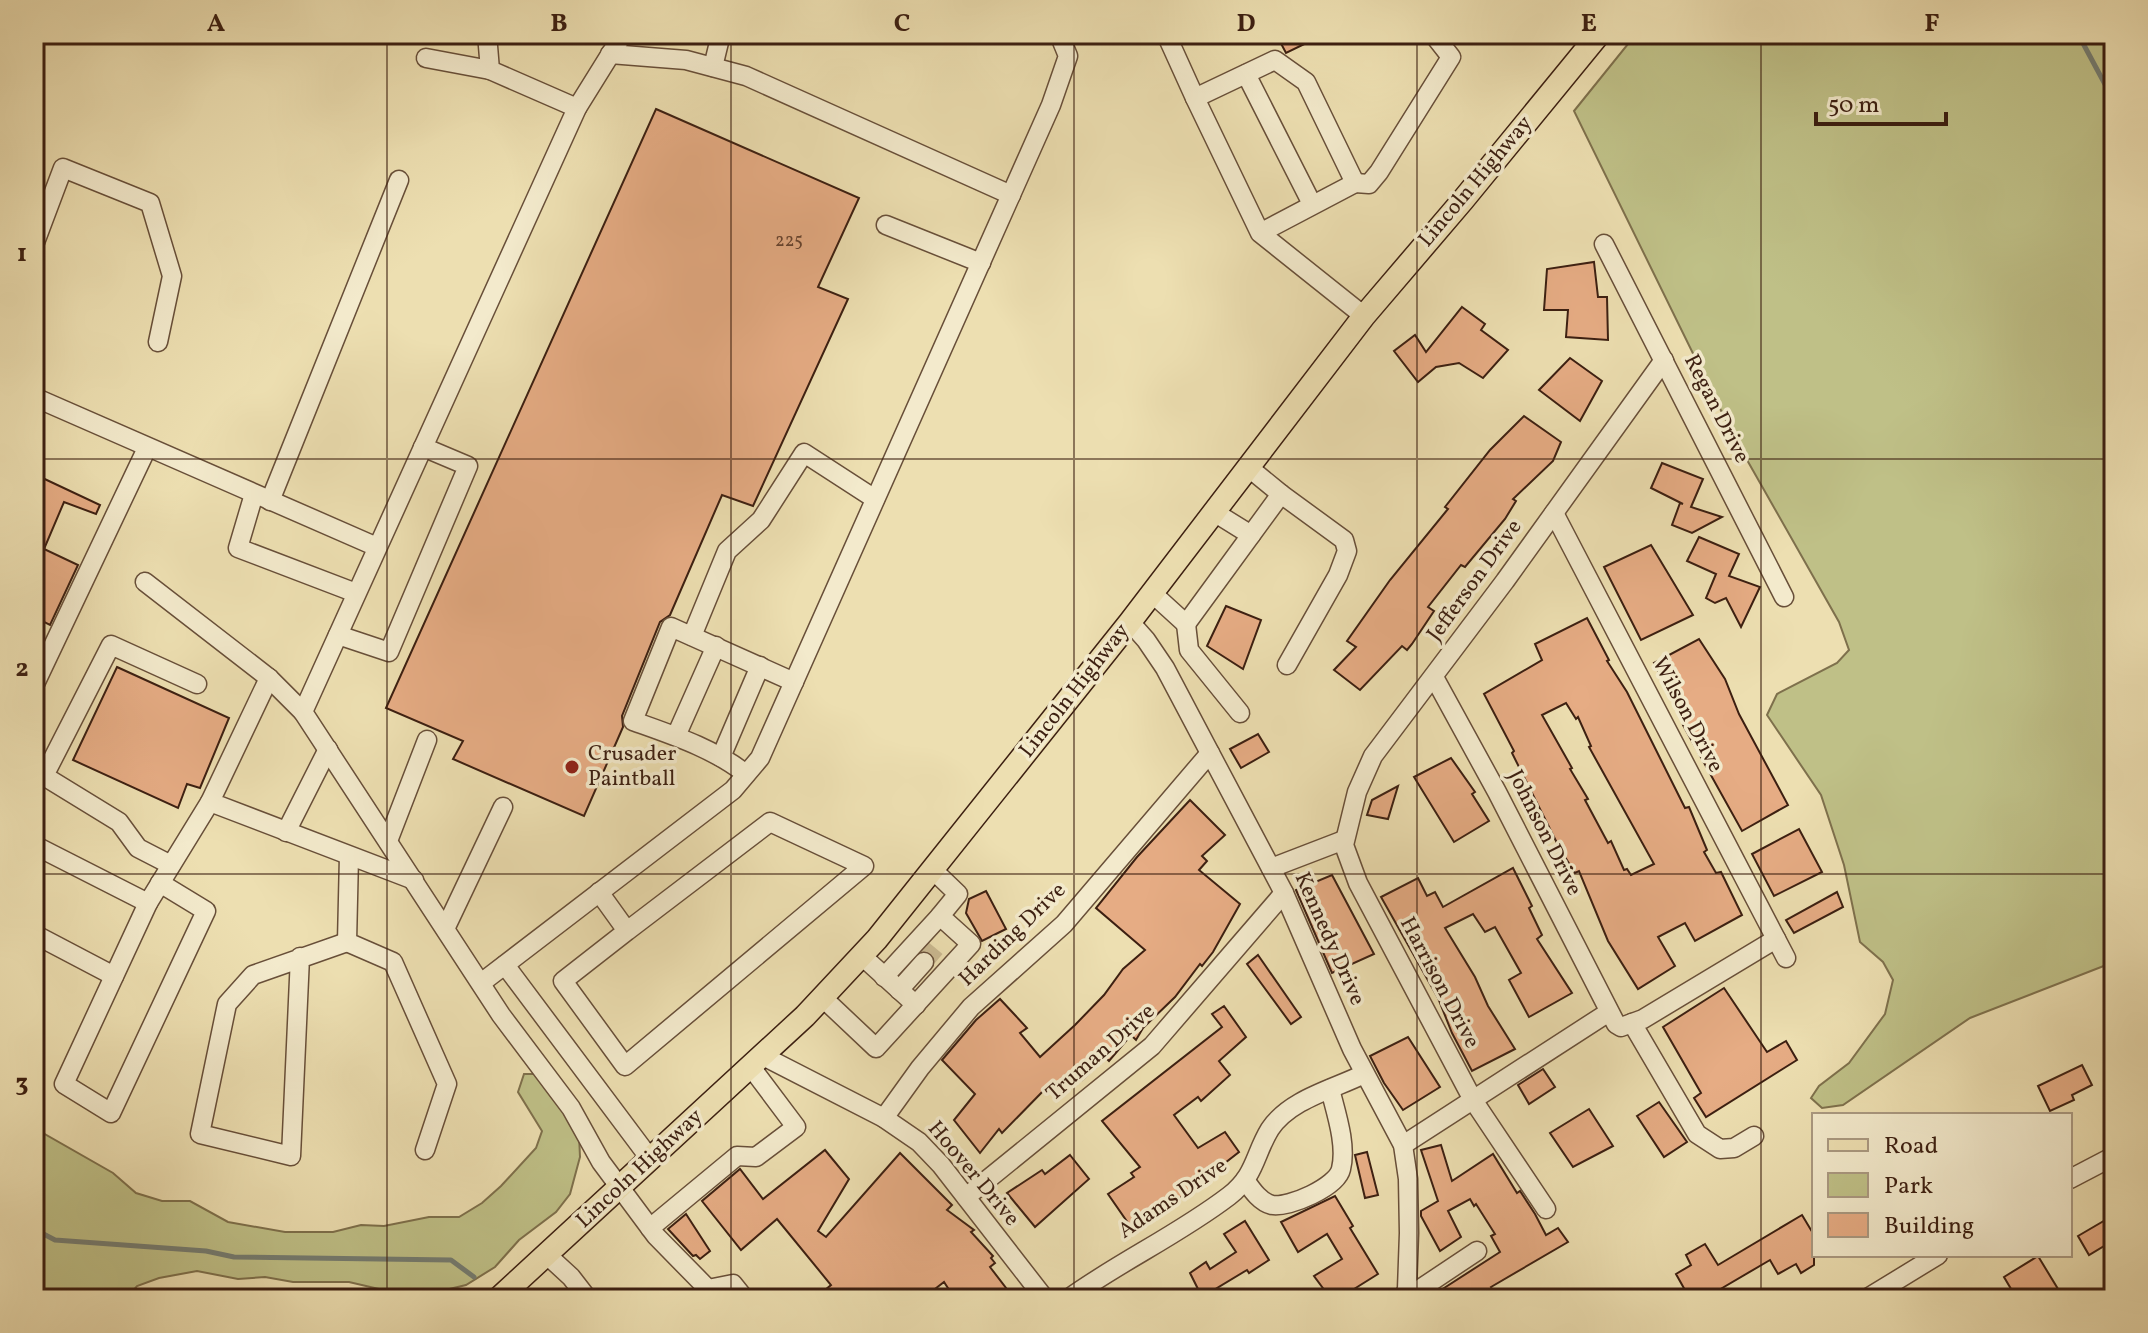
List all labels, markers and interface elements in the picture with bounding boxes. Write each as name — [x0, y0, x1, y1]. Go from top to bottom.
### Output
text: A — [207, 6, 226, 42]
text: B — [550, 6, 568, 42]
text: C — [894, 6, 910, 42]
text: D — [1236, 6, 1256, 42]
text: E — [1581, 6, 1597, 42]
text: F — [1924, 6, 1940, 42]
scale bar — [1816, 76, 1946, 126]
text: 50 m — [1828, 89, 1880, 123]
street label: Lincoln Highway — [1412, 109, 1540, 255]
house number: 225 — [775, 229, 803, 254]
text: 1 — [17, 236, 27, 272]
street label: Regan Drive — [1675, 349, 1757, 469]
street label: Jefferson Drive — [1420, 514, 1530, 648]
street label: Lincoln Highway — [1012, 617, 1138, 765]
text: 2 — [15, 651, 29, 687]
street label: Wilson Drive — [1644, 652, 1730, 778]
place label: Crusader Paintball — [588, 739, 676, 795]
marker: Crusader Paintball — [563, 758, 581, 776]
street label: Johnson Drive — [1499, 765, 1589, 901]
street label: Kennedy Drive — [1286, 867, 1372, 1011]
street label: Harding Drive — [952, 876, 1074, 994]
street label: Harrison Drive — [1391, 912, 1487, 1054]
street label: Truman Drive — [1040, 997, 1162, 1109]
text: 3 — [15, 1066, 29, 1102]
street label: Lincoln Highway — [570, 1102, 710, 1236]
legend — [1812, 1113, 2072, 1257]
street label: Hoover Drive — [920, 1115, 1026, 1233]
text: Road — [1884, 1130, 1938, 1164]
street label: Adams Drive — [1112, 1151, 1234, 1247]
text: Park — [1884, 1170, 1933, 1204]
text: Building — [1884, 1210, 1974, 1244]

